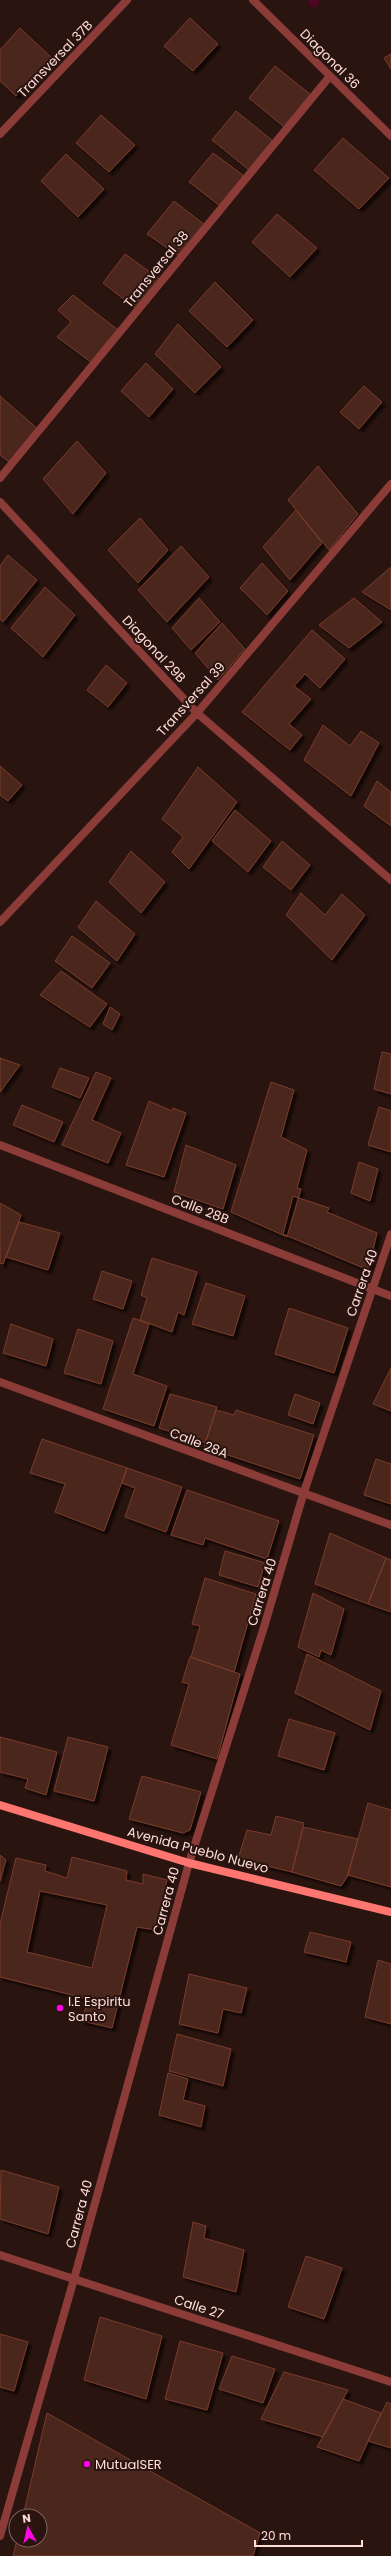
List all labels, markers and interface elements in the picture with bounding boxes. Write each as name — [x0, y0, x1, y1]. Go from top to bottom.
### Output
street label: Transversal 37B — [13, 16, 97, 102]
street label: Diagonal 36 — [296, 25, 364, 93]
street label: Transversal 38 — [119, 226, 193, 312]
street label: Diagonal 29B — [118, 611, 190, 687]
street label: Transversal 39 — [152, 658, 230, 740]
street label: Calle 28B — [168, 1189, 232, 1229]
street label: Carrera 40 — [342, 1247, 382, 1319]
street label: Calle 28A — [167, 1423, 231, 1463]
street label: Carrera 40 — [243, 1556, 281, 1628]
street label: Avenida Pueblo Nuevo — [125, 1822, 271, 1878]
street label: Carrera 40 — [148, 1865, 184, 1937]
place label: I.E Espiritu Santo — [68, 1992, 131, 2026]
marker: I.E Espiritu Santo — [55, 2003, 65, 2013]
street label: Carrera 40 — [61, 2178, 97, 2250]
street label: Calle 27 — [172, 2290, 226, 2324]
place label: MutualSER — [95, 2455, 162, 2474]
marker: MutualSER — [82, 2459, 92, 2469]
north arrow — [8, 2508, 48, 2548]
text: N — [21, 2510, 32, 2527]
scale bar — [255, 2522, 362, 2548]
text: 20 m — [261, 2527, 291, 2544]

